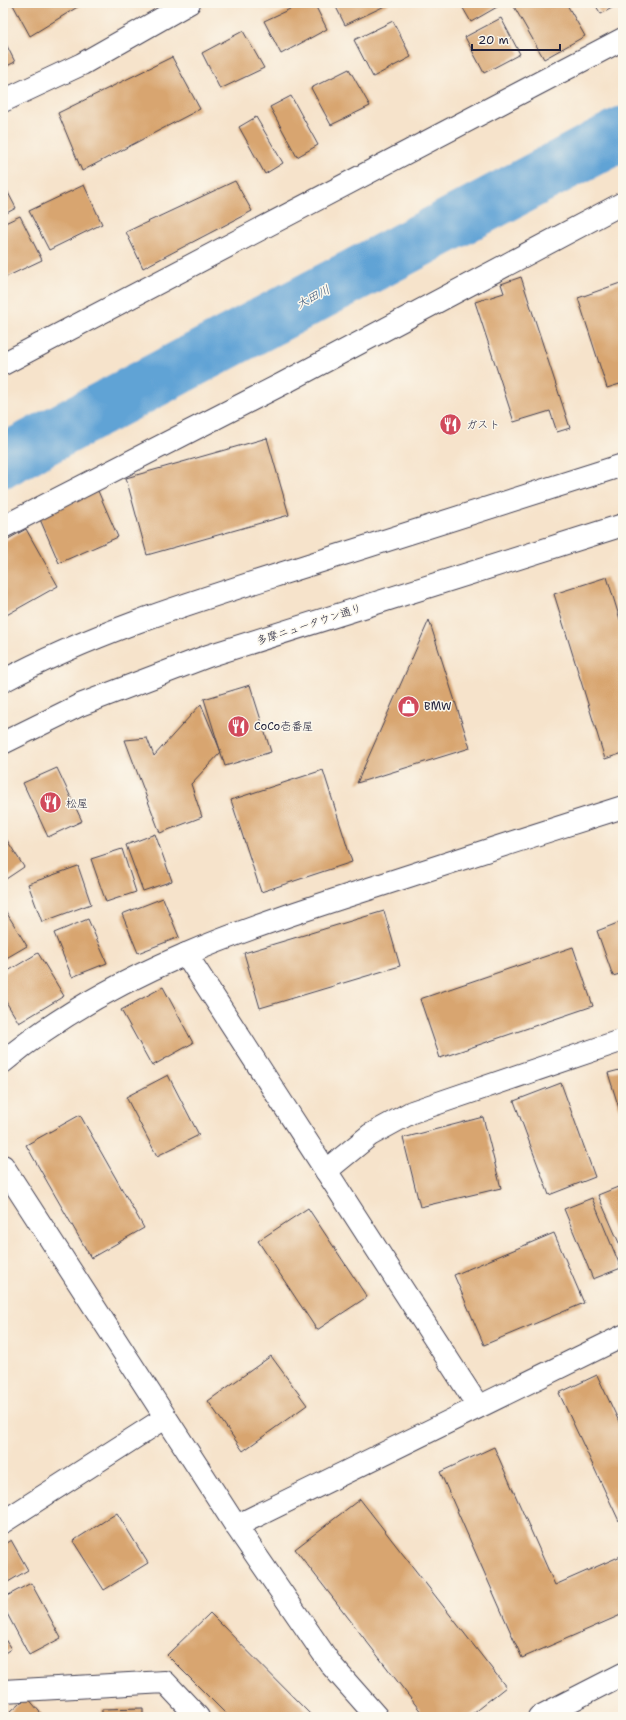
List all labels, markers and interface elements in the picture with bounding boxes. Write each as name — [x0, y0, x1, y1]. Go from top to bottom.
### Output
scale bar — [472, 26, 560, 52]
text: 20 m — [478, 32, 509, 48]
water label: 大田川 — [293, 281, 333, 313]
restaurant icon: ガスト — [437, 411, 463, 437]
place label: ガスト — [466, 417, 500, 432]
street label: 多摩ニュータウン通り — [255, 600, 364, 649]
shop icon: BMW — [395, 693, 421, 719]
place label: BMW — [424, 699, 452, 714]
restaurant icon: CoCo壱番屋 — [225, 713, 251, 739]
place label: CoCo壱番屋 — [254, 719, 313, 734]
restaurant icon: 松屋 — [38, 790, 64, 816]
place label: 松屋 — [66, 796, 88, 811]

